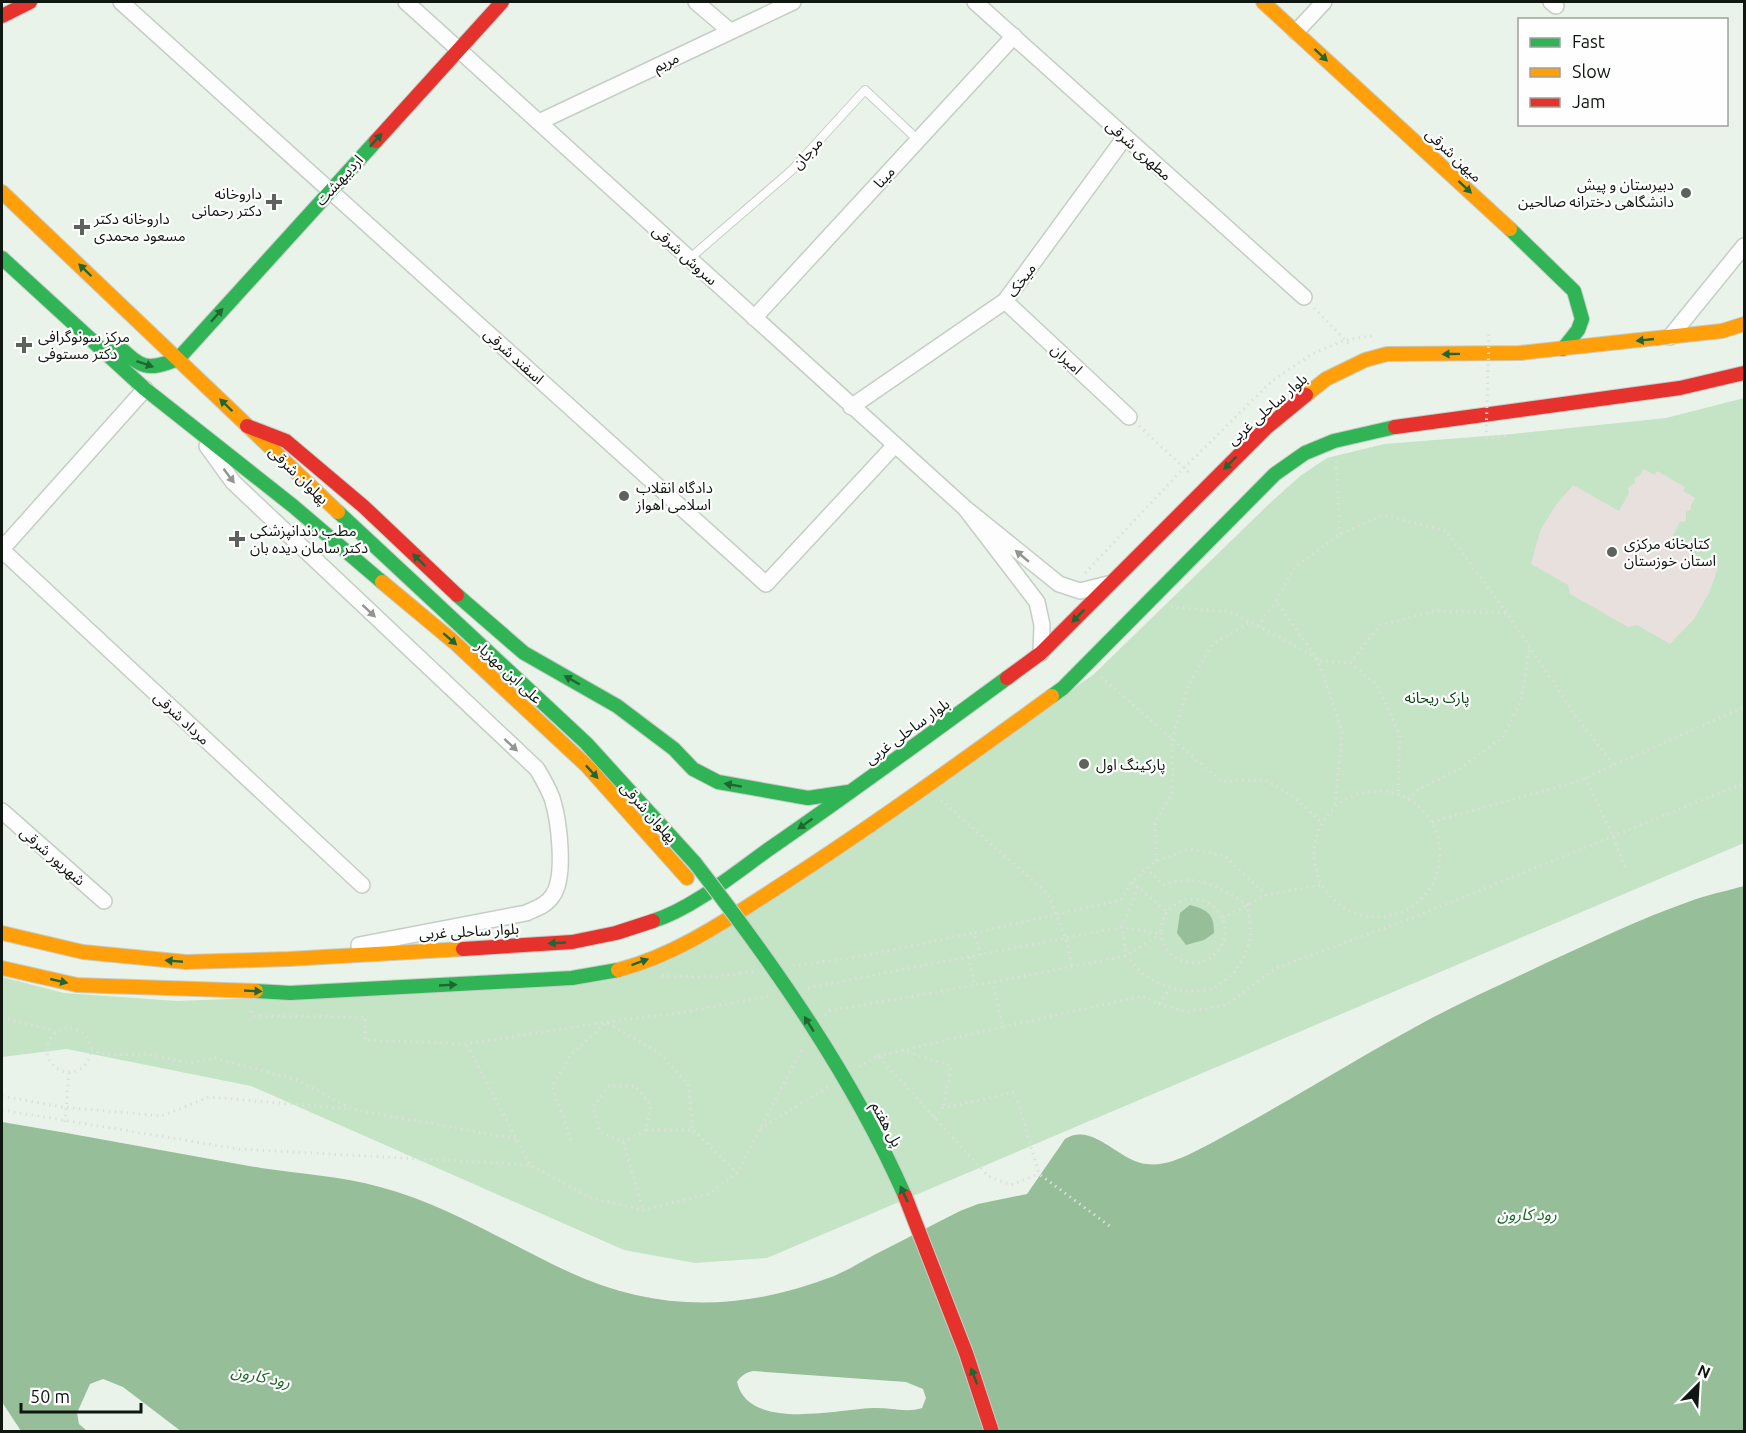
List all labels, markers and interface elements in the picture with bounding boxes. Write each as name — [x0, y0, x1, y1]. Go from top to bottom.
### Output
legend — [1518, 18, 1728, 126]
text: Fast — [1572, 31, 1605, 51]
one-way arrow — [1314, 48, 1329, 62]
street label: مریم — [650, 49, 683, 78]
text: Slow — [1572, 61, 1611, 81]
text: Jam — [1572, 91, 1606, 111]
street label: مطهری شرقی — [1102, 116, 1175, 184]
street label: میهن شرقی — [1422, 125, 1486, 186]
one-way arrow — [368, 133, 382, 147]
street label: مرجان — [788, 134, 826, 173]
street label: اردیبهشت — [312, 151, 367, 209]
street label: مینا — [870, 163, 898, 191]
place label: دبیرستان و پیش دانشگاهی دخترانه صالحین — [1518, 176, 1674, 211]
one-way arrow — [1457, 180, 1472, 194]
place label: داروخانه دکتر رحمانی — [192, 185, 262, 220]
marker: دبیرستان و پیش دانشگاهی دخترانه صالحین — [1679, 186, 1693, 200]
marker: داروخانه دکتر رحمانی — [267, 195, 281, 209]
place label: داروخانه دکتر مسعود محمدی — [93, 210, 186, 245]
marker: داروخانه دکتر مسعود محمدی — [75, 220, 89, 234]
street label: سروش شرقی — [649, 222, 721, 289]
street label: میخک — [1003, 260, 1039, 300]
one-way arrow — [77, 263, 92, 277]
one-way arrow — [210, 308, 224, 323]
street label: اسفند شرقی — [480, 325, 547, 388]
place label: مرکز سونوگرافی دکتر مستوفی — [38, 328, 130, 363]
one-way arrow — [1636, 335, 1655, 345]
marker: مرکز سونوگرافی دکتر مستوفی — [15, 336, 33, 354]
street label: امیران — [1047, 340, 1086, 378]
one-way arrow — [1442, 349, 1461, 358]
one-way arrow — [136, 359, 154, 369]
street label: بلوار ساحلی غربی — [1224, 370, 1311, 449]
one-way arrow — [218, 398, 233, 412]
street label: پهلوان شرقی — [264, 443, 332, 509]
one-way arrow — [1224, 456, 1238, 470]
one-way arrow — [223, 468, 235, 484]
place label: دادگاه انقلاب اسلامی اهواز — [635, 479, 713, 514]
marker: دادگاه انقلاب اسلامی اهواز — [617, 489, 631, 503]
place label: مطب دندانپزشکی دکتر سامان دیده بان — [250, 522, 368, 557]
marker: مطب دندانپزشکی دکتر سامان دیده بان — [228, 530, 246, 548]
place label: کتابخانه مرکزی استان خوزستان — [1624, 535, 1716, 570]
marker: کتابخانه مرکزی استان خوزستان — [1605, 545, 1619, 559]
one-way arrow — [1014, 549, 1030, 562]
one-way arrow — [413, 553, 427, 567]
one-way arrow — [362, 604, 377, 618]
one-way arrow — [1071, 609, 1085, 623]
one-way arrow — [442, 632, 457, 646]
street label: علی ابن مهزیار — [471, 637, 546, 708]
one-way arrow — [563, 675, 580, 685]
street label: مرداد شرقی — [150, 688, 213, 749]
park label: پارک ریحانه — [1404, 689, 1470, 708]
street label: بلوار ساحلی غربی — [861, 695, 953, 768]
one-way arrow — [503, 738, 518, 751]
place label: پارکینگ اول — [1096, 756, 1165, 775]
marker: پارکینگ اول — [1077, 757, 1091, 771]
one-way arrow — [585, 765, 599, 780]
street label: پهلوان شرقی — [616, 778, 681, 847]
one-way arrow — [724, 780, 743, 789]
one-way arrow — [797, 818, 813, 829]
street label: شهریور شرقی — [16, 823, 89, 890]
street label: بلوار ساحلی غربی — [419, 920, 520, 943]
one-way arrow — [548, 938, 567, 947]
one-way arrow — [165, 956, 184, 965]
one-way arrow — [632, 956, 650, 966]
one-way arrow — [49, 977, 68, 986]
one-way arrow — [438, 980, 457, 989]
one-way arrow — [244, 986, 263, 995]
one-way arrow — [804, 1015, 815, 1032]
street label: پل هفتم — [865, 1098, 906, 1151]
one-way arrow — [899, 1186, 908, 1203]
water label: رود کارون — [1497, 1205, 1557, 1224]
north arrow — [1668, 1355, 1728, 1415]
water label: رود کارون — [230, 1361, 292, 1392]
text: N — [1695, 1361, 1713, 1382]
one-way arrow — [969, 1367, 979, 1385]
scale bar — [21, 1376, 141, 1414]
text: 50 m — [30, 1386, 70, 1406]

